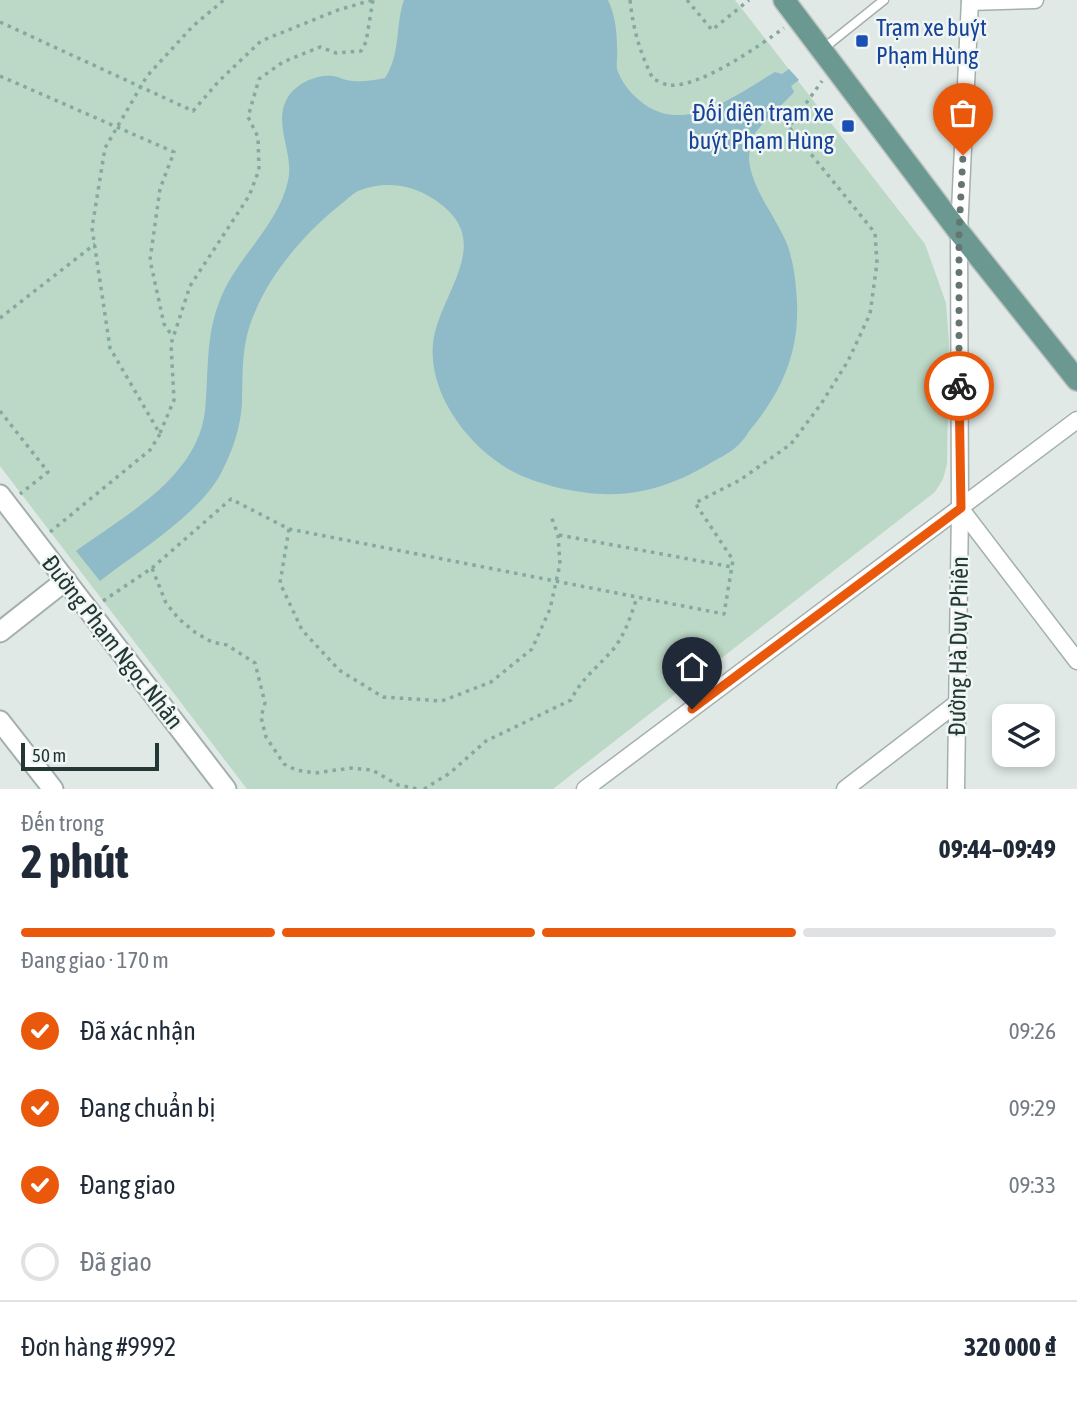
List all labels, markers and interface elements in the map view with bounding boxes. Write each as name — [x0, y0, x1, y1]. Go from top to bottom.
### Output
place label: Trạm xe buýt Phạm Hùng — [876, 14, 987, 69]
marker: Trạm xe buýt Phạm Hùng — [854, 33, 870, 49]
pin — [933, 83, 993, 155]
icon: bag — [944, 94, 982, 132]
place label: Đối diện trạm xe buýt Phạm Hùng — [688, 99, 835, 154]
marker: Đối diện trạm xe buýt Phạm Hùng — [840, 118, 856, 134]
courier — [924, 351, 994, 421]
icon: bike — [940, 367, 978, 405]
street label: Đường Phạm Ngọc Nhân — [37, 550, 189, 734]
street label: Đường Hà Duy Phiên — [943, 556, 973, 736]
pin — [662, 637, 722, 709]
icon: home — [673, 648, 711, 686]
map controls — [992, 704, 1055, 767]
button: layers — [992, 704, 1055, 767]
scale bar — [21, 740, 159, 772]
text: 50 m — [32, 744, 66, 766]
text: Đến trong — [21, 810, 104, 836]
text: 09:44–09:49 — [939, 834, 1056, 864]
text: 2 phút — [21, 835, 129, 888]
text: Đang giao · 170 m — [21, 947, 169, 973]
icon: check — [21, 1012, 59, 1050]
text: Đã xác nhận — [80, 1016, 196, 1046]
text: 09:26 — [1009, 1018, 1056, 1044]
icon: check — [21, 1089, 59, 1127]
text: Đang chuẩn bị — [80, 1093, 215, 1123]
text: 09:29 — [1009, 1095, 1056, 1121]
icon: check — [21, 1166, 59, 1204]
text: Đang giao — [80, 1170, 175, 1200]
text: 09:33 — [1009, 1172, 1056, 1198]
text: Đã giao — [80, 1247, 152, 1277]
text: Đơn hàng #9992 — [21, 1332, 176, 1362]
text: 320 000 ₫ — [964, 1332, 1056, 1362]

